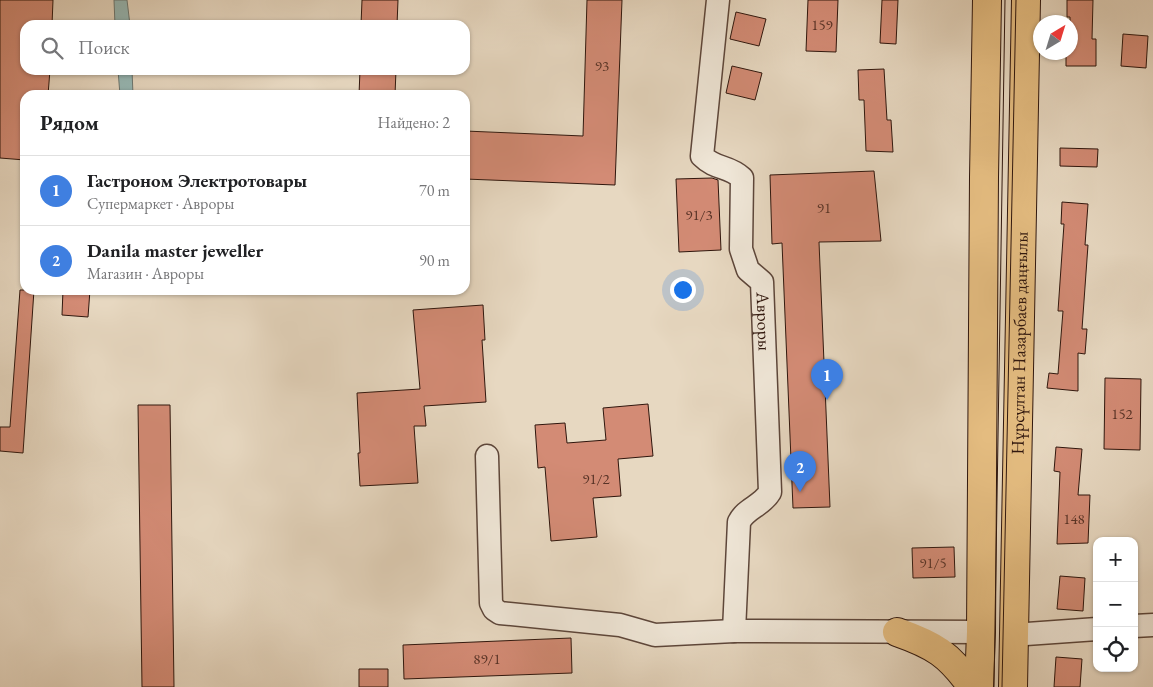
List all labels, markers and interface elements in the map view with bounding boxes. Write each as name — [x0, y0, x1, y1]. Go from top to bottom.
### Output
house number: 159 — [811, 15, 833, 34]
north arrow — [1033, 15, 1078, 60]
search box — [20, 20, 470, 75]
icon: search — [38, 34, 66, 62]
text: Поиск — [78, 35, 130, 60]
house number: 93 — [595, 56, 609, 75]
text: Рядом — [40, 109, 99, 136]
text: Найдено: 2 — [378, 112, 450, 133]
text: Гастроном Электротовары — [87, 168, 307, 193]
text: 1 — [52, 180, 60, 201]
text: 70 m — [419, 180, 450, 201]
text: Супермаркет · Авроры — [87, 193, 234, 214]
house number: 91 — [817, 198, 831, 217]
house number: 91/3 — [685, 205, 713, 224]
street label: Нұрсұлтан Назарбаев даңғылы — [1005, 231, 1033, 455]
text: Danila master jeweller — [87, 238, 263, 263]
text: 2 — [52, 250, 60, 271]
text: 90 m — [419, 250, 450, 271]
text: Магазин · Авроры — [87, 263, 204, 284]
your location — [670, 277, 696, 303]
street label: Авроры — [751, 291, 777, 351]
pin: 1 — [811, 359, 843, 400]
house number: 152 — [1111, 404, 1134, 423]
pin: 2 — [784, 451, 816, 492]
house number: 91/2 — [582, 469, 611, 488]
house number: 148 — [1063, 509, 1085, 528]
map controls — [1093, 537, 1138, 672]
button: + — [1093, 537, 1138, 582]
house number: 91/5 — [919, 553, 947, 572]
button: − — [1093, 582, 1138, 627]
button: locate — [1093, 627, 1138, 672]
house number: 89/1 — [473, 649, 501, 668]

